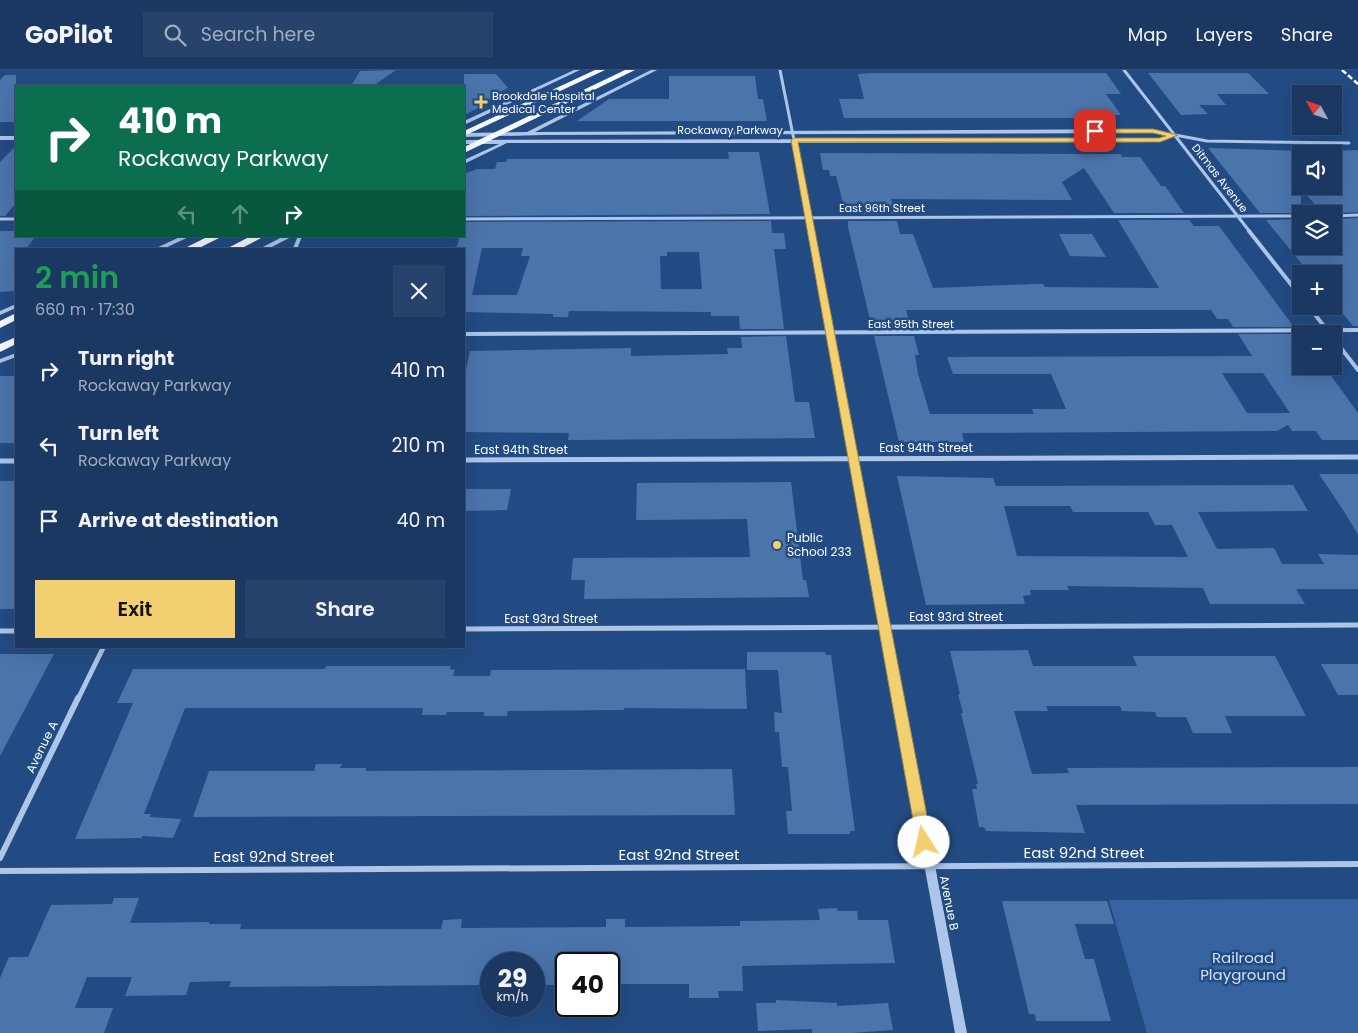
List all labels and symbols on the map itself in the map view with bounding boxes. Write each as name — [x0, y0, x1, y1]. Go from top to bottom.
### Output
north arrow — [1292, 85, 1342, 135]
place label: Brookdale Hospital Medical Center — [492, 88, 595, 117]
marker: Brookdale Hospital Medical Center — [474, 95, 488, 109]
pin — [1074, 110, 1116, 152]
street label: Rockaway Parkway — [677, 122, 783, 138]
street label: Ditmas Avenue — [1188, 140, 1252, 216]
street label: East 96th Street — [839, 200, 925, 216]
street label: East 95th Street — [868, 316, 954, 332]
street label: East 94th Street — [879, 439, 973, 456]
street label: East 94th Street — [474, 441, 568, 458]
place label: Public School 233 — [787, 529, 852, 560]
marker: Public School 233 — [771, 539, 783, 551]
street label: East 93rd Street — [909, 608, 1003, 625]
street label: East 93rd Street — [504, 610, 598, 627]
street label: Avenue A — [22, 718, 62, 776]
position arrow — [897, 815, 949, 867]
street label: East 92nd Street — [1024, 842, 1144, 863]
street label: East 92nd Street — [619, 844, 739, 865]
street label: East 92nd Street — [214, 846, 334, 867]
street label: Avenue B — [936, 874, 963, 932]
park label: Railroad Playground — [1200, 947, 1286, 985]
speed limit sign: 40 — [555, 952, 620, 1017]

